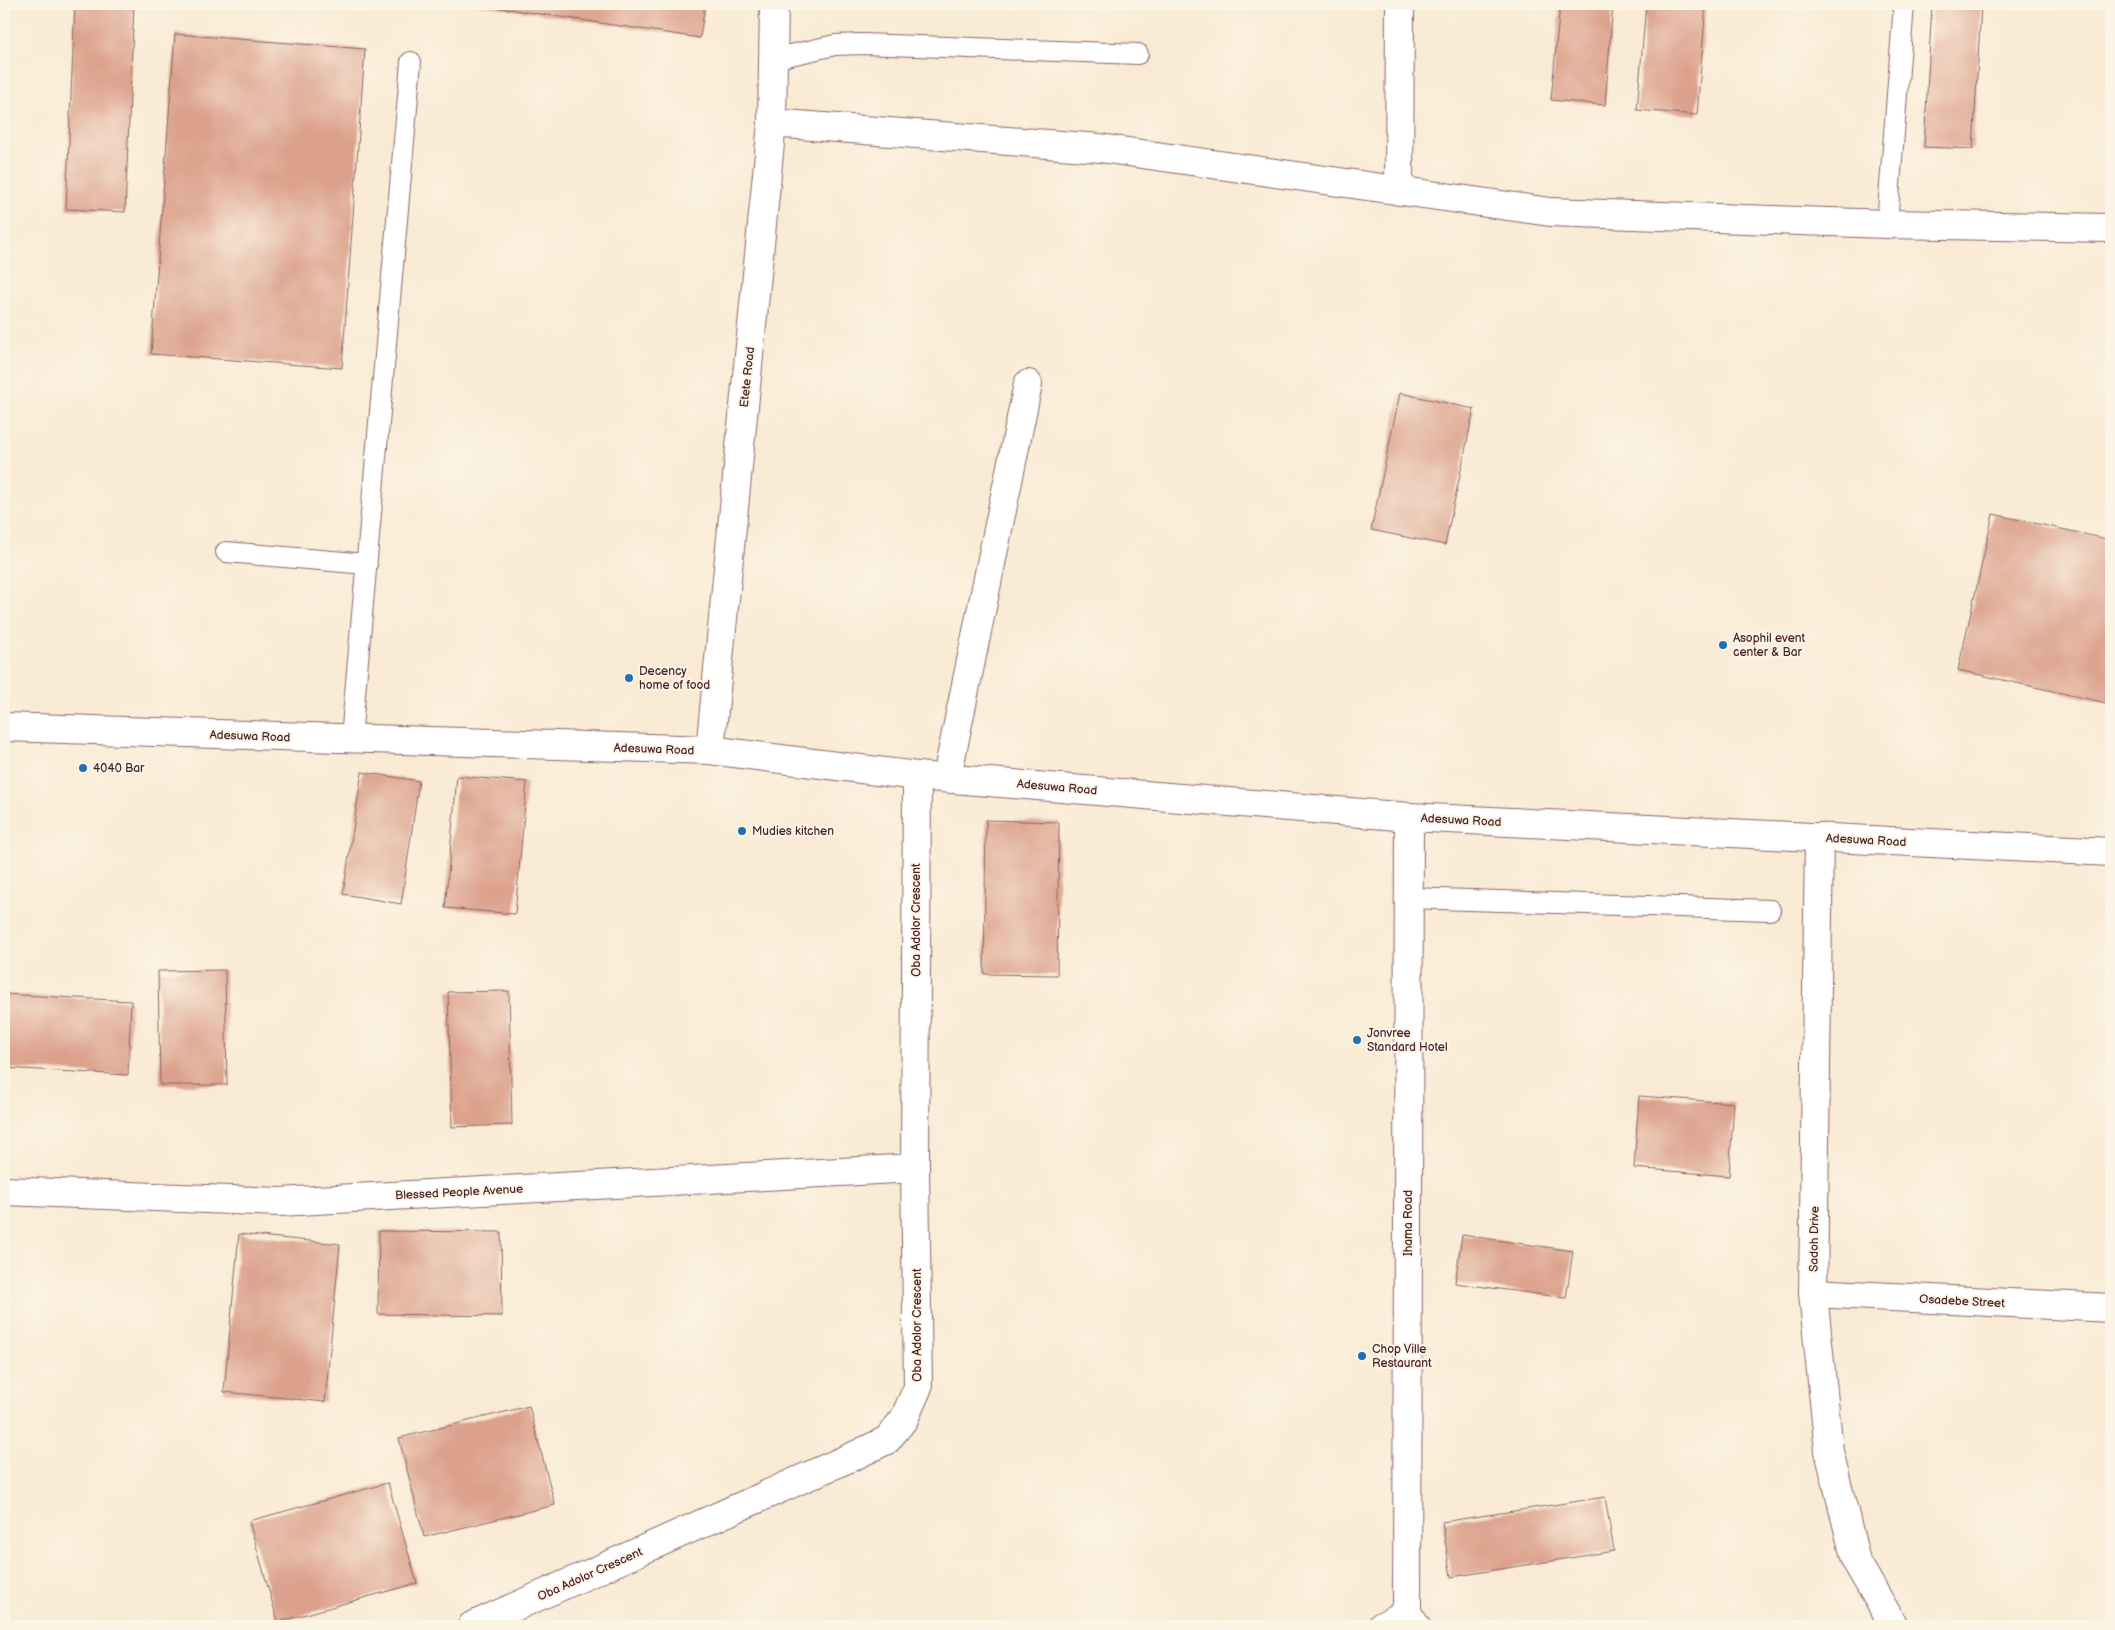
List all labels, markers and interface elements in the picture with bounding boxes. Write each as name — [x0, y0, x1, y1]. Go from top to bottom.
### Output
street label: Etete Road — [737, 346, 758, 408]
place label: Asophil event center & Bar — [1733, 631, 1806, 660]
marker: Asophil event center & Bar — [1717, 639, 1729, 651]
place label: Decency home of food — [639, 664, 710, 693]
marker: Decency home of food — [623, 672, 635, 684]
street label: Adesuwa Road — [209, 728, 291, 745]
street label: Adesuwa Road — [613, 741, 695, 758]
place label: 4040 Bar — [93, 761, 145, 776]
marker: 4040 Bar — [77, 762, 89, 774]
street label: Adesuwa Road — [1016, 777, 1098, 798]
street label: Adesuwa Road — [1420, 811, 1502, 830]
place label: Mudies kitchen — [752, 824, 834, 839]
marker: Mudies kitchen — [736, 825, 748, 837]
street label: Adesuwa Road — [1825, 831, 1907, 850]
street label: Oba Adolor Crescent — [909, 863, 924, 977]
place label: Jonvree Standard Hotel — [1367, 1026, 1448, 1055]
marker: Jonvree Standard Hotel — [1351, 1034, 1363, 1046]
street label: Blessed People Avenue — [395, 1182, 523, 1203]
street label: Ihama Road — [1401, 1190, 1416, 1256]
street label: Sadoh Drive — [1806, 1206, 1823, 1272]
street label: Oba Adolor Crescent — [910, 1268, 925, 1382]
street label: Osadebe Street — [1919, 1292, 2005, 1311]
place label: Chop Ville Restaurant — [1372, 1342, 1432, 1371]
marker: Chop Ville Restaurant — [1356, 1350, 1368, 1362]
street label: Oba Adolor Crescent — [535, 1544, 645, 1604]

